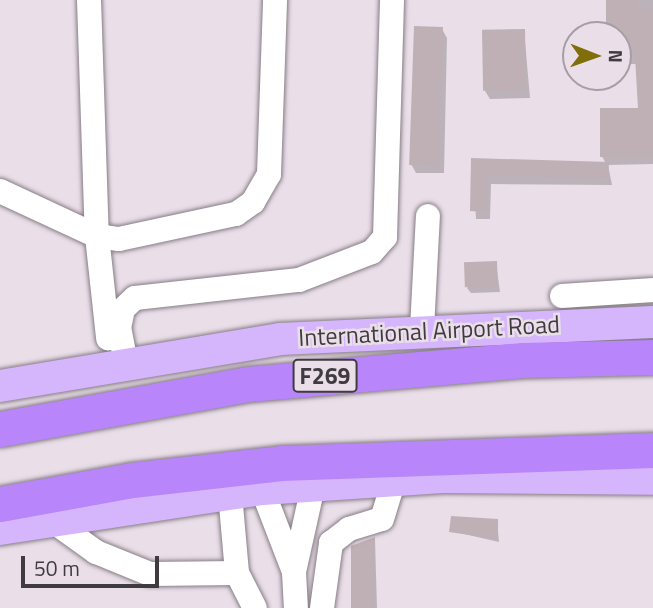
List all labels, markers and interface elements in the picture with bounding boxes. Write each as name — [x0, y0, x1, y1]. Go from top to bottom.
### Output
north arrow — [562, 21, 632, 91]
text: N — [602, 49, 631, 63]
street label: International Airport Road — [298, 310, 560, 352]
road number: F269 — [292, 356, 358, 396]
scale bar — [24, 542, 163, 586]
text: 50 m — [34, 552, 80, 584]

